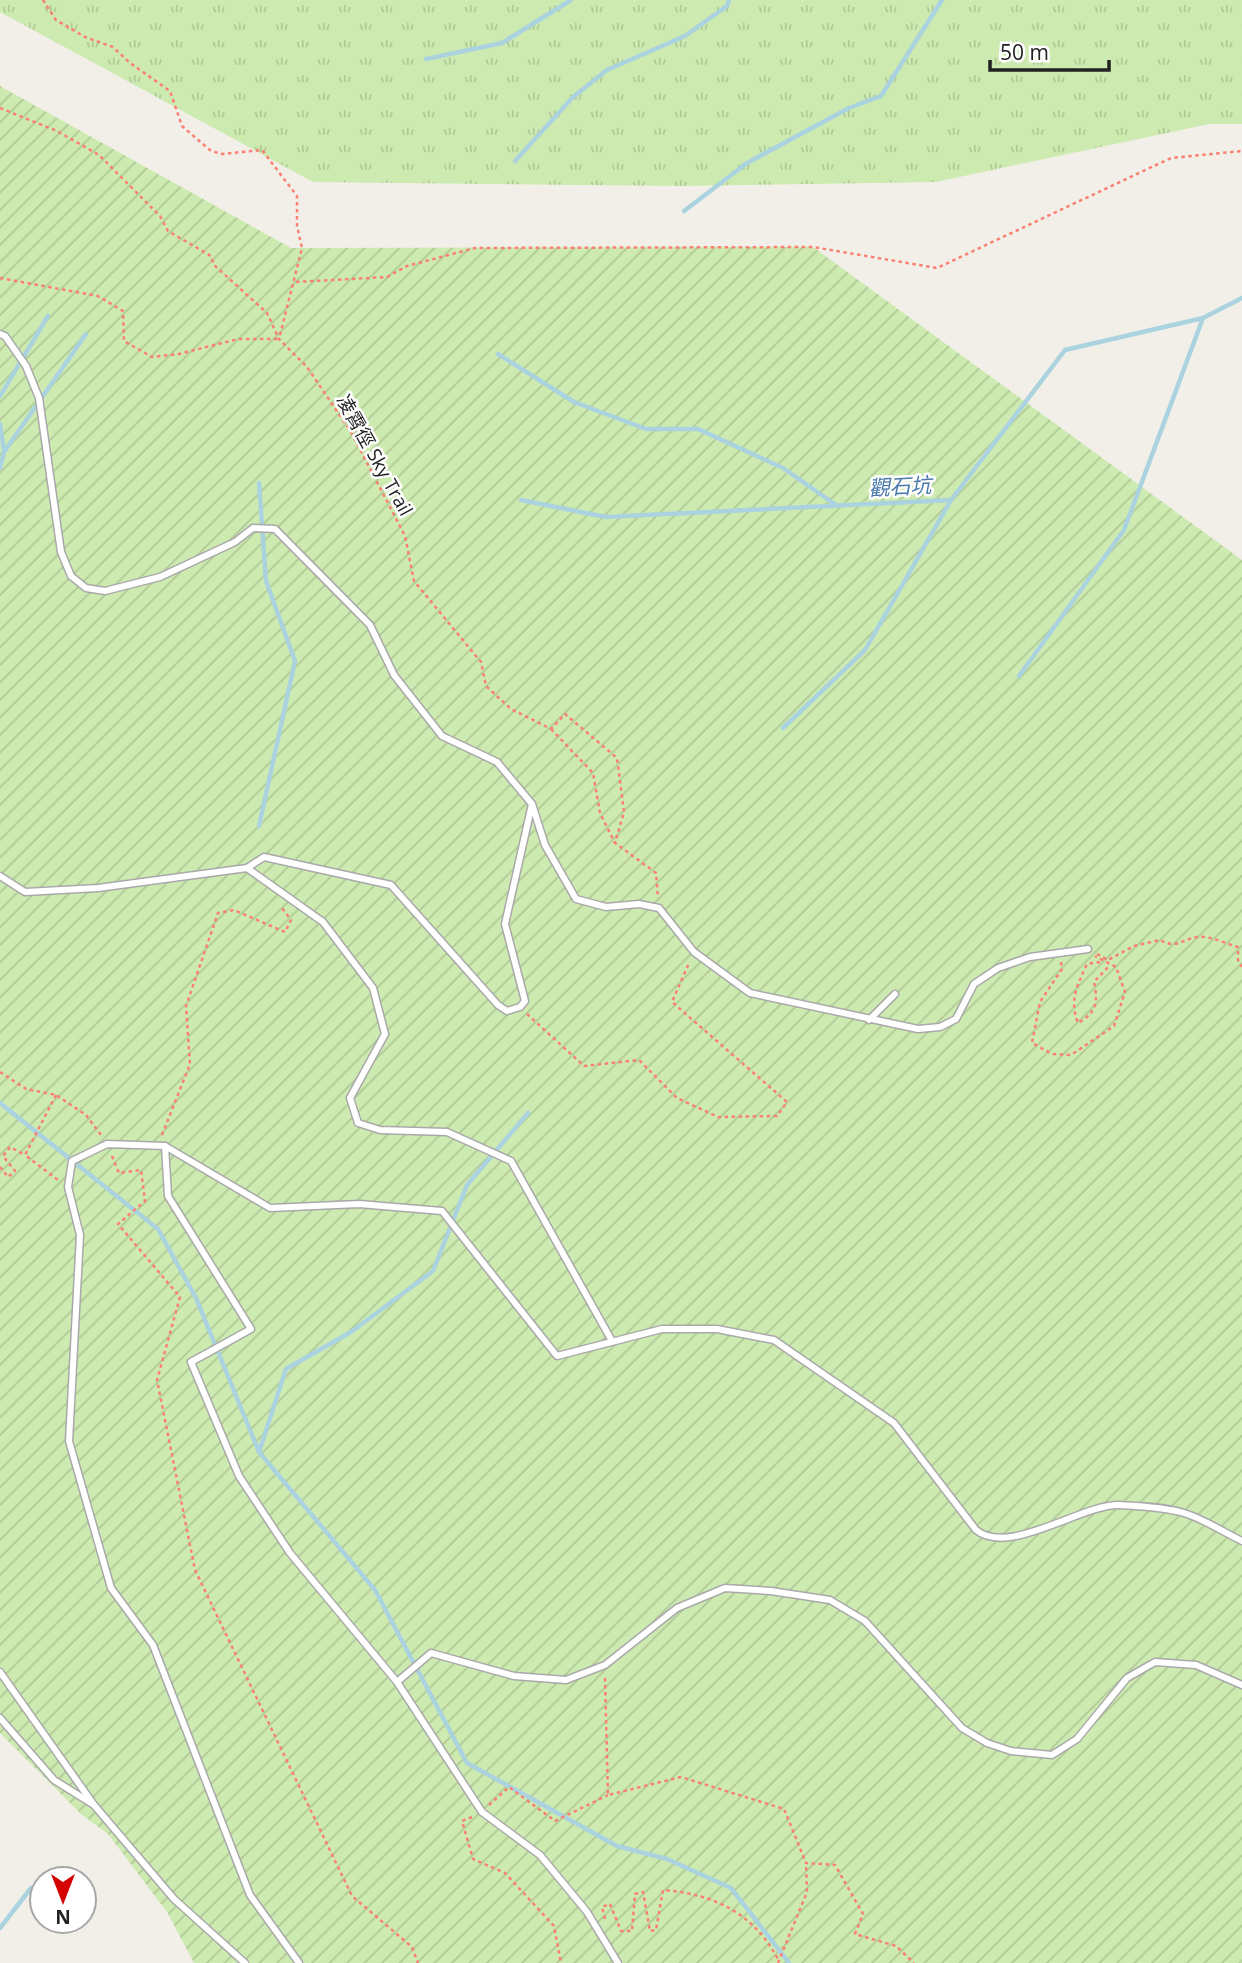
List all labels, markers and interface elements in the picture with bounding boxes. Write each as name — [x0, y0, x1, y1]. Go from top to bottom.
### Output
scale bar — [990, 28, 1109, 72]
text: 50 m — [1000, 38, 1049, 66]
street label: 凌霄徑 Sky Trail — [331, 390, 419, 520]
water label: 觀石坑 — [868, 470, 935, 502]
north arrow — [28, 1865, 98, 1935]
text: N — [55, 1904, 71, 1930]

